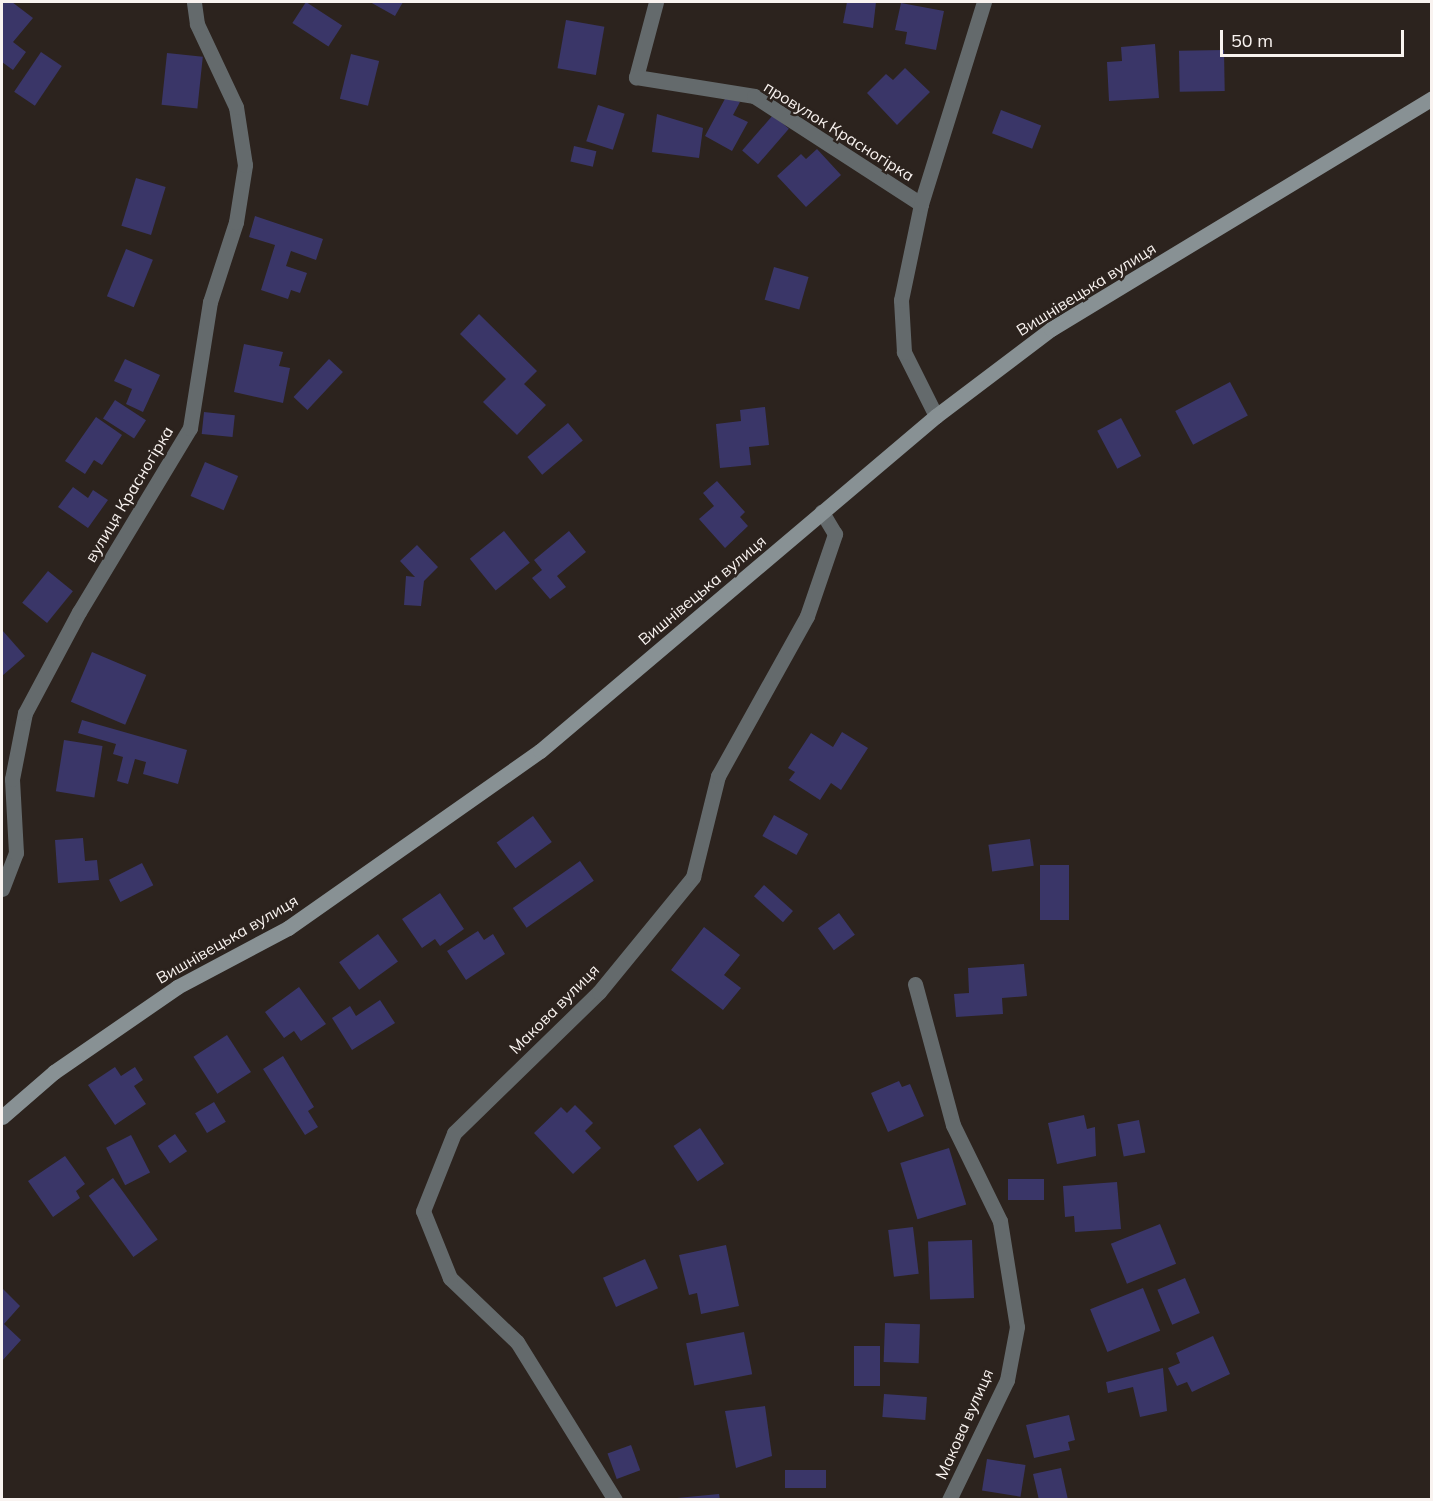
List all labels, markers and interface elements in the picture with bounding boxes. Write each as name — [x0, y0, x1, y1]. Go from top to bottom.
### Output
scale bar — [1223, 18, 1408, 56]
text: 50 m — [1231, 29, 1273, 52]
street label: провулок Красногірка — [760, 77, 918, 185]
street label: Вишнівецька вулиця — [1013, 238, 1159, 340]
street label: вулиця Красногірка — [81, 423, 177, 565]
street label: Вишнівецька вулиця — [634, 531, 770, 649]
street label: Вишнівецька вулиця — [153, 891, 301, 987]
street label: Макова вулиця — [505, 960, 603, 1058]
street label: Макова вулиця — [931, 1366, 997, 1482]

